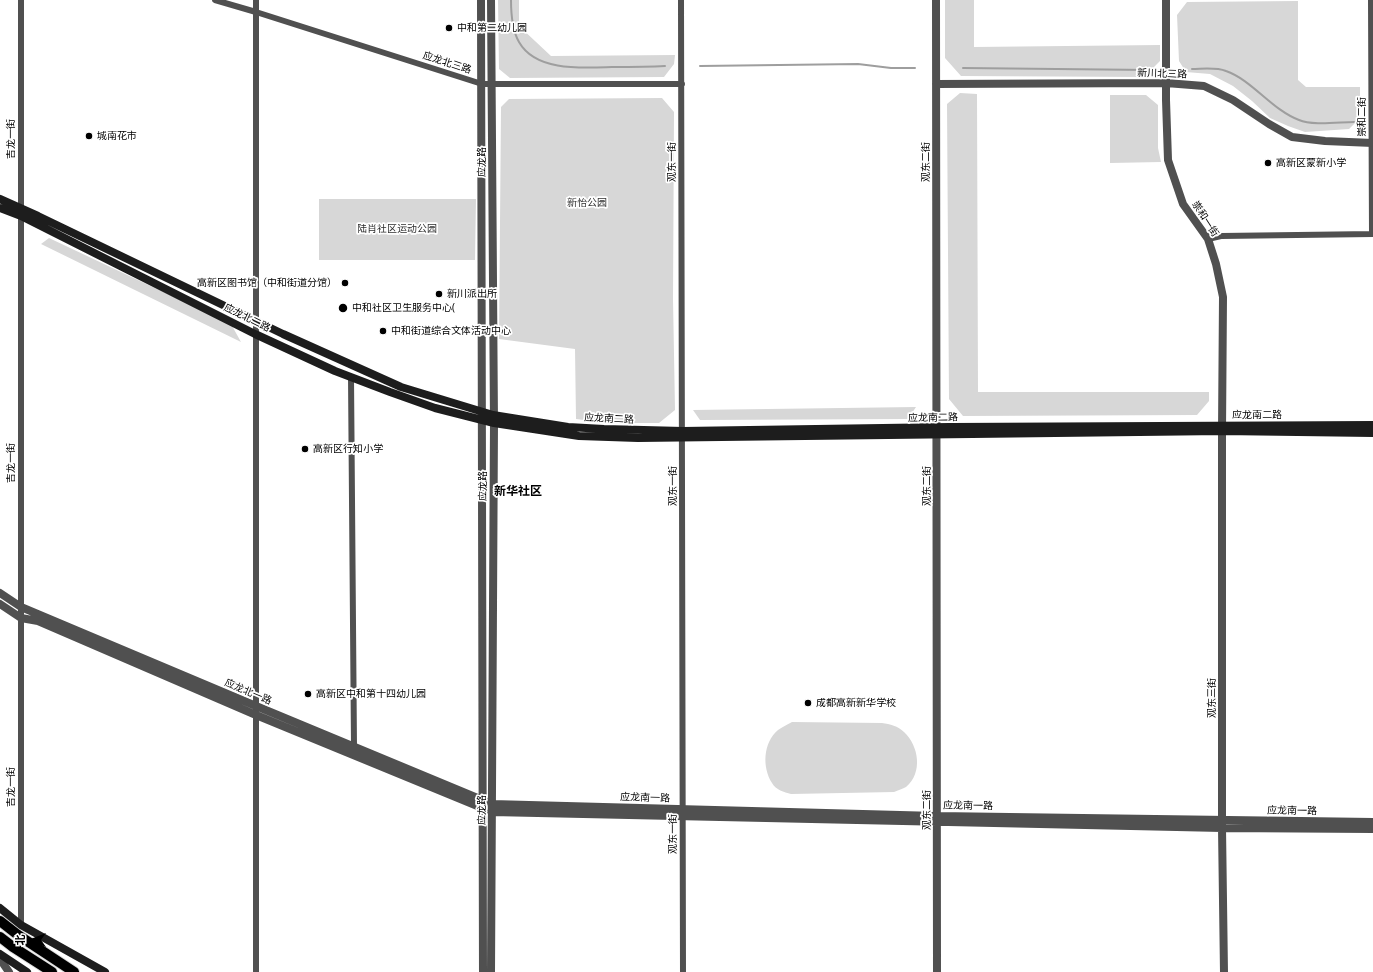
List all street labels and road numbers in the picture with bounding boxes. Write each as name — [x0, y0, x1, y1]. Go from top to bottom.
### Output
street label: 应龙北三路 — [421, 50, 473, 76]
street label: 新川北三路 — [1137, 67, 1187, 81]
street label: 崇和二街 — [1356, 97, 1368, 137]
street label: 吉龙一街 — [5, 119, 17, 159]
street label: 观东一街 — [666, 142, 678, 182]
street label: 观东二街 — [920, 142, 932, 182]
street label: 应龙路 — [476, 147, 488, 177]
street label: 崇和一街 — [1189, 199, 1221, 239]
street label: 应龙北二路 — [222, 302, 272, 334]
street label: 应龙南二路 — [1232, 409, 1282, 421]
street label: 应龙南二路 — [584, 412, 634, 426]
street label: 应龙南二路 — [908, 412, 958, 424]
street label: 吉龙一街 — [5, 443, 17, 483]
street label: 观东一街 — [667, 466, 679, 506]
street label: 观东二街 — [921, 466, 933, 506]
street label: 应龙路 — [477, 471, 489, 501]
street label: 应龙北一路 — [223, 677, 273, 707]
street label: 观东三街 — [1206, 678, 1218, 718]
street label: 吉龙一街 — [5, 767, 17, 807]
street label: 观东二街 — [921, 790, 933, 830]
street label: 应龙南一路 — [620, 791, 670, 805]
street label: 应龙路 — [476, 795, 488, 825]
street label: 应龙南一路 — [943, 800, 993, 812]
street label: 应龙南一路 — [1267, 805, 1317, 817]
street label: 观东一街 — [667, 814, 679, 854]

